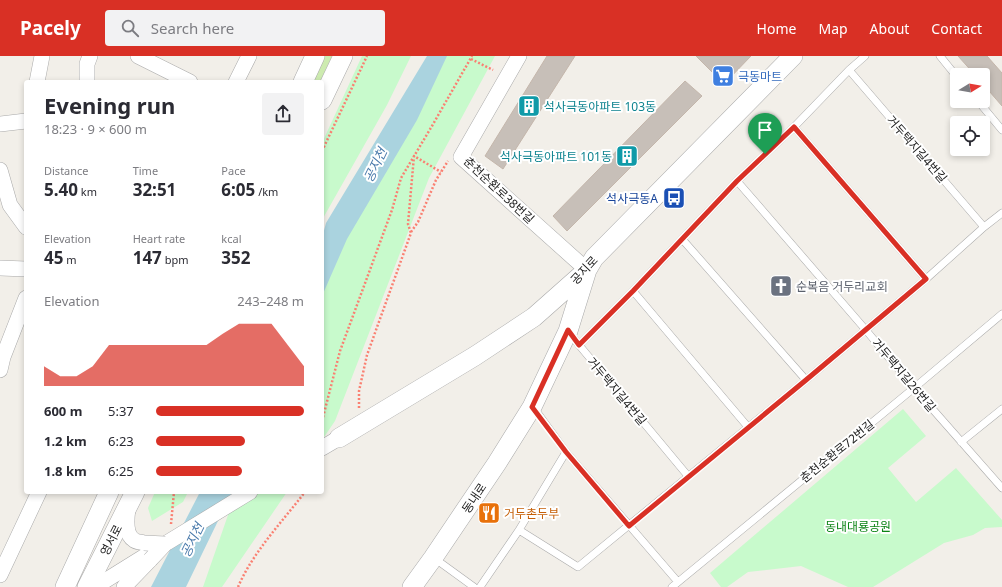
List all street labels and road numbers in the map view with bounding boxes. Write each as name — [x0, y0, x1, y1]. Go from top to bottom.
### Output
street label: 거두택지길4번길 — [883, 112, 951, 186]
street label: 춘천순환로38번길 — [460, 153, 538, 227]
street label: 공지로 — [566, 252, 602, 288]
street label: 거두택지길26번길 — [868, 335, 940, 415]
street label: 거두택지길4번길 — [583, 353, 651, 429]
street label: 춘천순환로72번길 — [796, 416, 878, 486]
street label: 동내로 — [458, 480, 490, 516]
street label: 영서로 — [96, 521, 126, 559]

